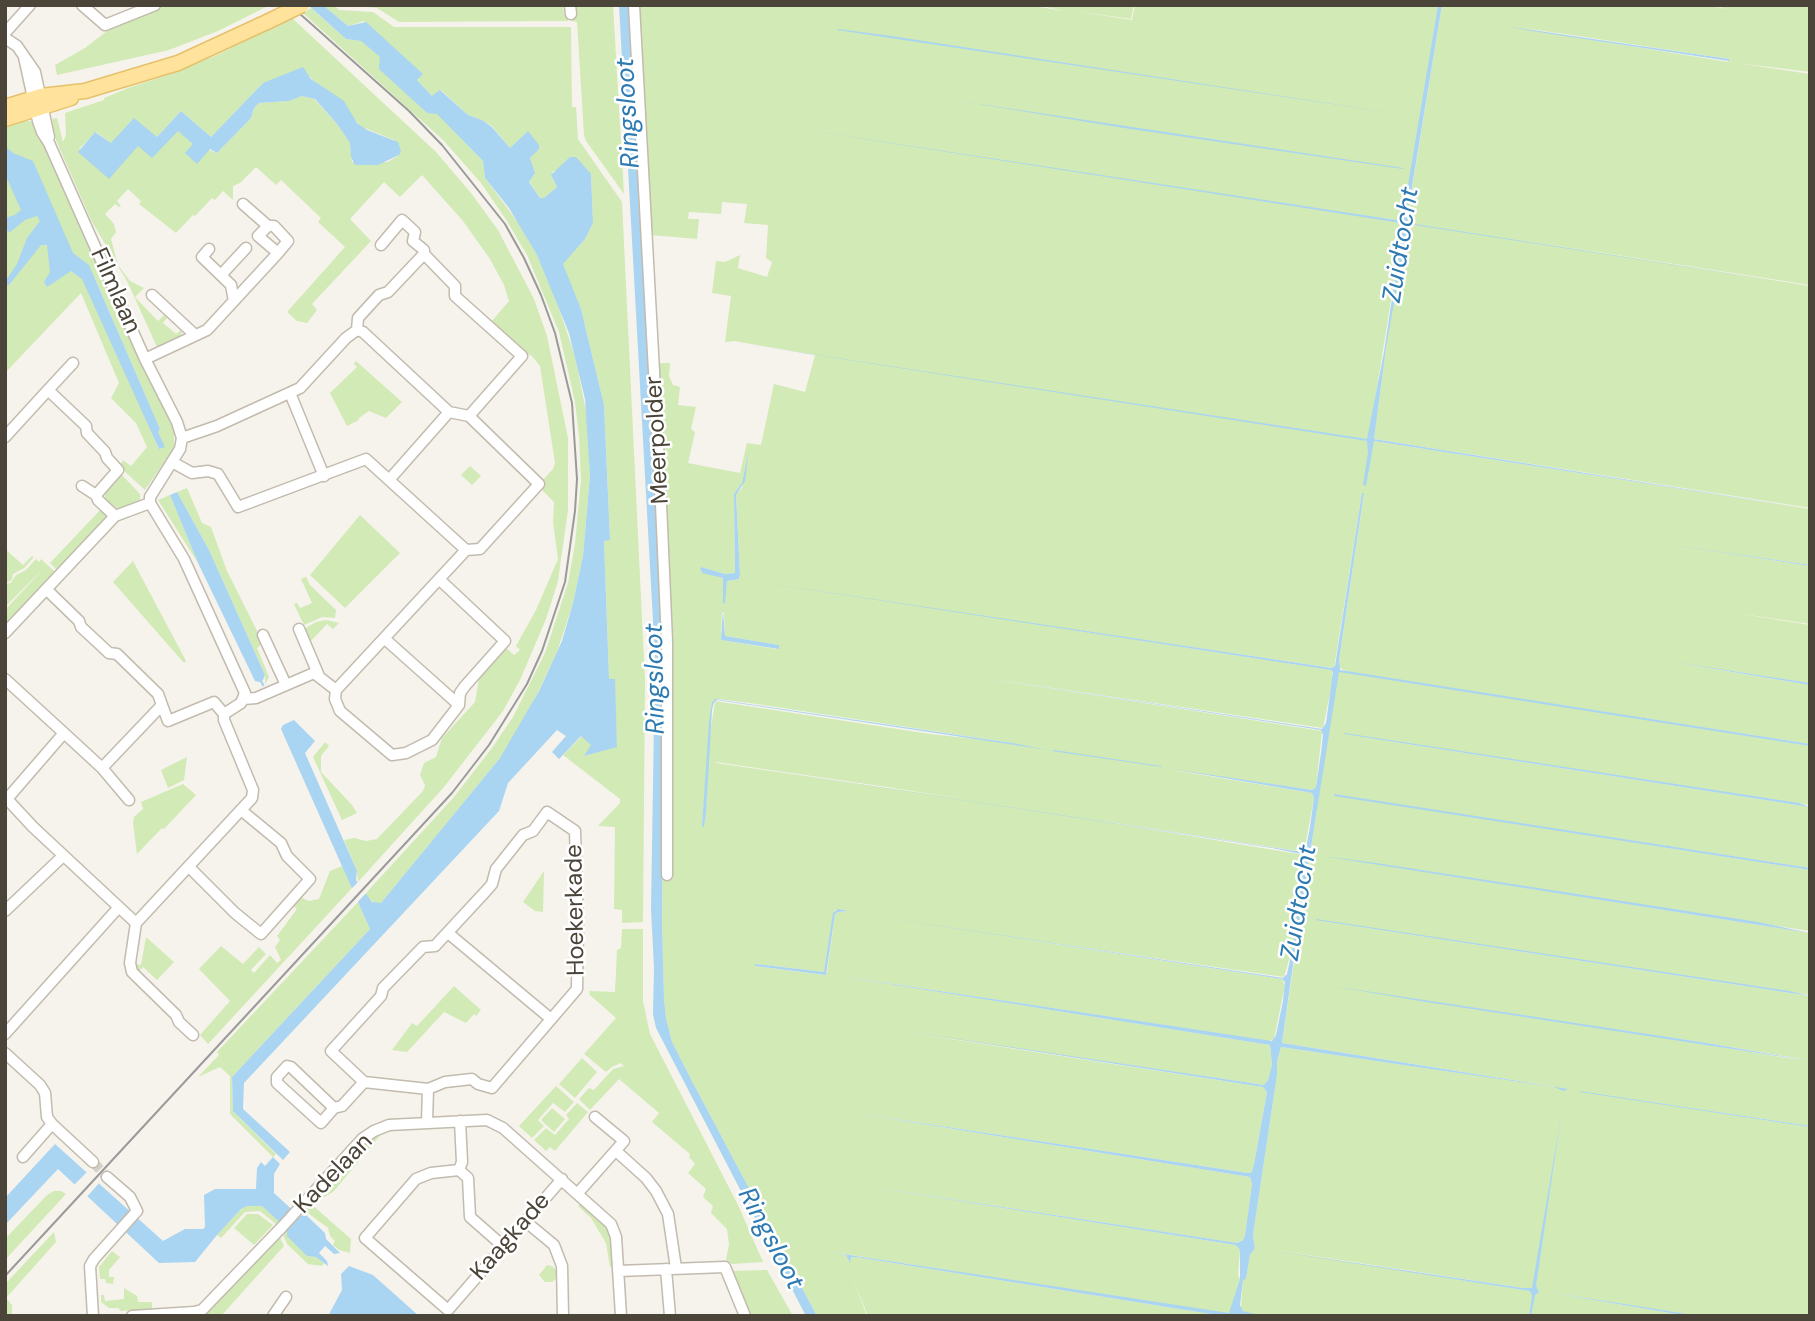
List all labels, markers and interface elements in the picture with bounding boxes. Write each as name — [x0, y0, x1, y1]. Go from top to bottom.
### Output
water label: Ringsloot — [611, 57, 647, 169]
water label: Zuidtocht — [1377, 185, 1427, 305]
street label: Filmlaan — [83, 244, 147, 338]
street label: Meerpolder — [640, 375, 676, 505]
water label: Ringsloot — [639, 623, 673, 735]
water label: Zuidtocht — [1275, 843, 1325, 963]
street label: Hoekerkade — [560, 844, 592, 976]
street label: Kadelaan — [289, 1128, 379, 1220]
water label: Ringsloot — [730, 1183, 810, 1295]
street label: Kaagkade — [465, 1187, 557, 1287]

